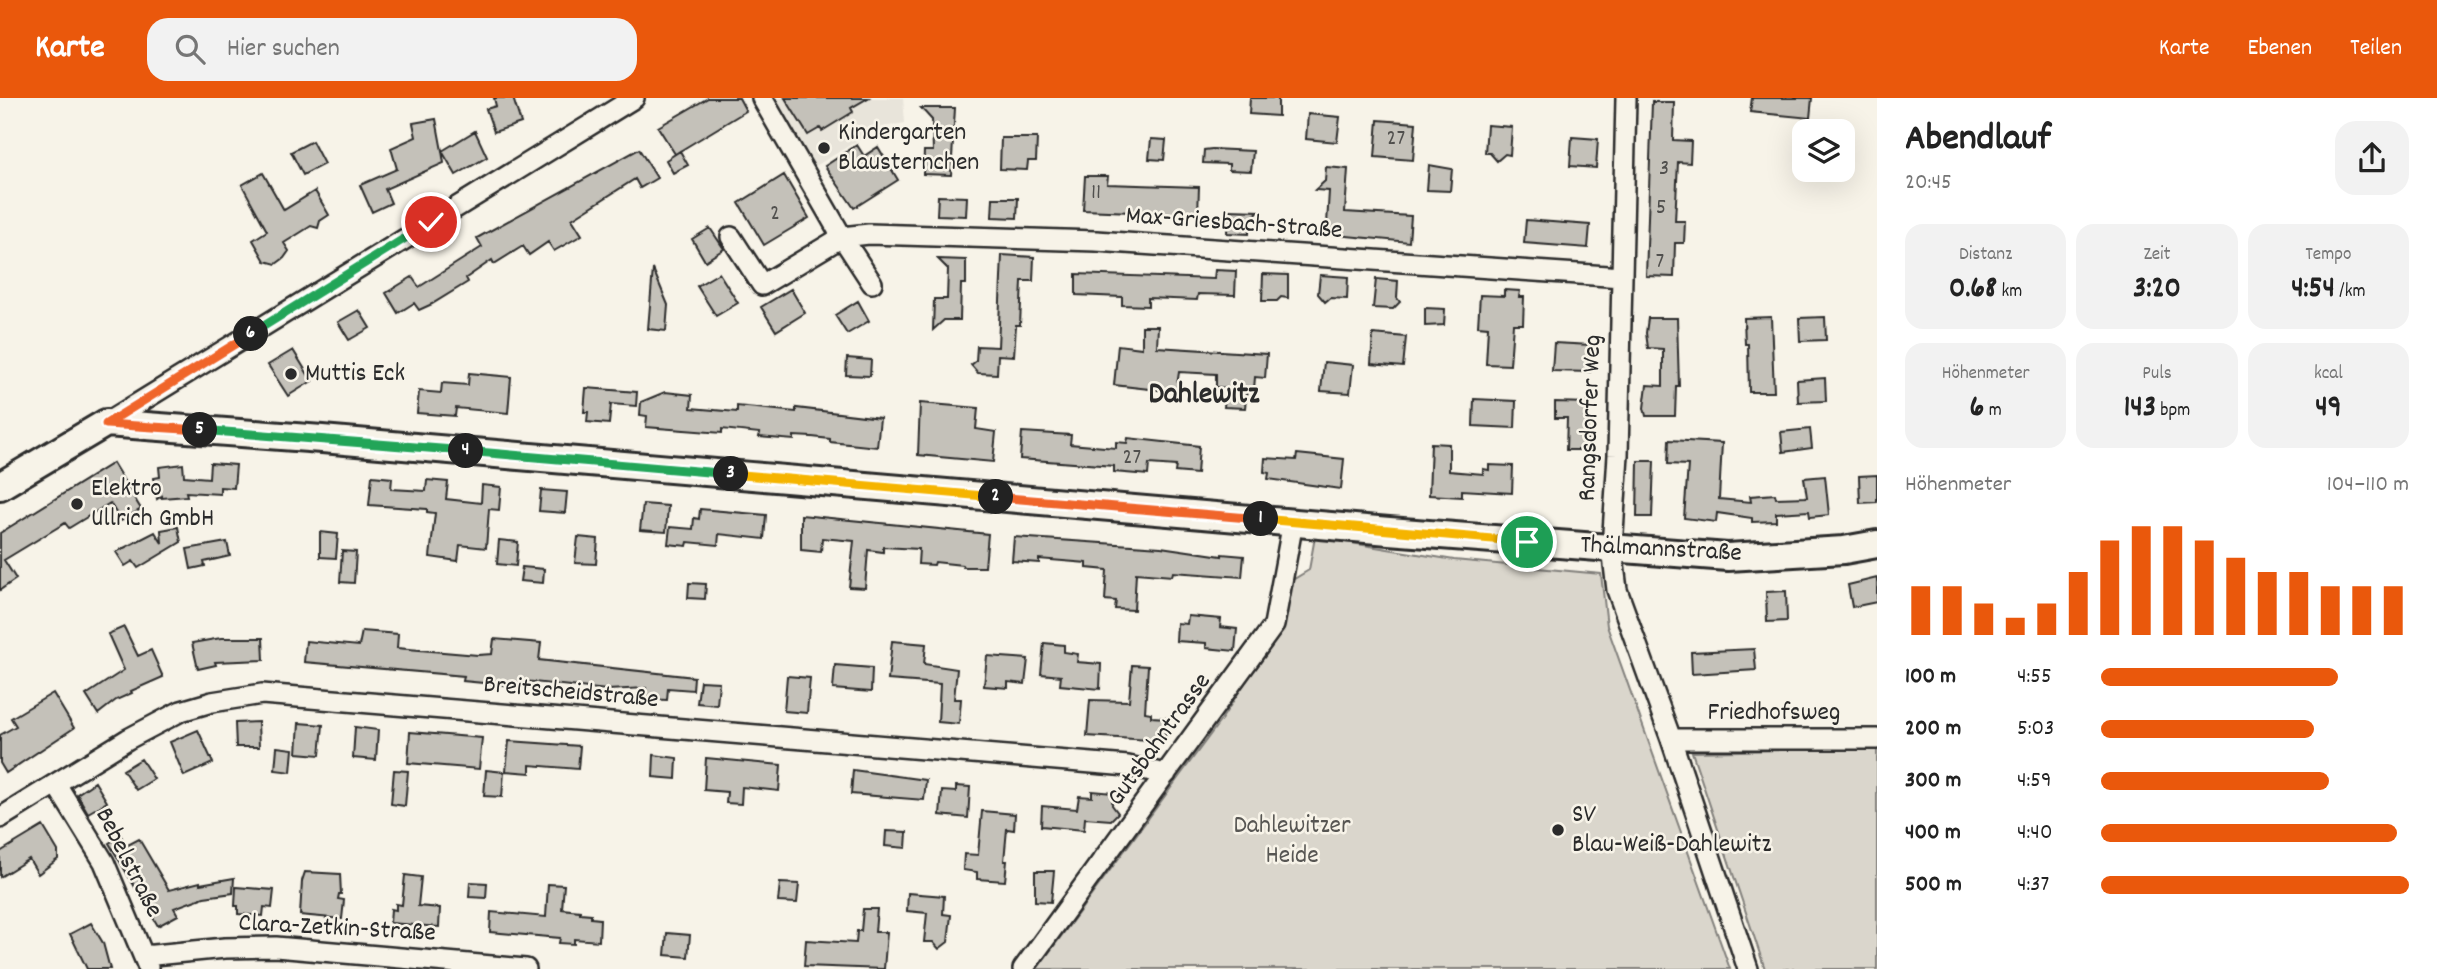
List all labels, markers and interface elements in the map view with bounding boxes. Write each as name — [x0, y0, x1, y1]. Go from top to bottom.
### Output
search box — [147, 18, 637, 81]
text: Karte — [35, 26, 105, 73]
icon: search — [171, 30, 209, 68]
text: Hier suchen — [227, 31, 340, 68]
text: Karte — [2159, 32, 2209, 66]
text: Ebenen — [2247, 32, 2312, 66]
text: Teilen — [2350, 32, 2402, 66]
text: Abendlauf — [1905, 113, 2051, 168]
place label: Kindergarten Blausternchen — [838, 115, 979, 182]
map controls — [1792, 119, 1855, 182]
button: layers — [1792, 119, 1855, 182]
button: share — [2335, 121, 2409, 195]
house number: 27 — [1387, 123, 1405, 156]
marker: Kindergarten Blausternchen — [816, 140, 832, 156]
house number: 3 — [1659, 153, 1669, 186]
text: 20:45 — [1905, 167, 1952, 200]
house number: 11 — [1091, 177, 1101, 210]
pin — [401, 192, 461, 252]
house number: 5 — [1656, 192, 1666, 225]
house number: 2 — [770, 198, 780, 231]
street label: Max-Griesbach-Straße — [1124, 198, 1344, 250]
icon: check — [412, 203, 450, 241]
text: Distanz — [1959, 242, 2012, 269]
text: Zeit — [2143, 242, 2171, 269]
text: Tempo — [2305, 242, 2351, 269]
house number: 7 — [1656, 246, 1664, 279]
text: 0.68 — [1949, 269, 1997, 312]
text: 3:20 — [2133, 269, 2181, 312]
text: 4:54 — [2291, 269, 2335, 312]
text: km — [1997, 279, 2022, 306]
text: /km — [2335, 279, 2366, 306]
pin: 6 — [233, 316, 268, 352]
text: 6 — [246, 320, 255, 347]
street label: Rangsdorfer Weg — [1570, 334, 1612, 502]
place label: Muttis Eck — [305, 356, 405, 393]
text: Höhenmeter — [1942, 361, 2030, 388]
text: Puls — [2142, 361, 2172, 388]
text: kcal — [2314, 361, 2343, 388]
marker: Muttis Eck — [283, 366, 299, 382]
district label: Dahlewitz — [1149, 375, 1260, 418]
text: 6 — [1970, 388, 1984, 431]
text: 143 — [2124, 388, 2156, 431]
text: 49 — [2315, 388, 2341, 431]
text: m — [1984, 398, 2002, 425]
text: bpm — [2156, 398, 2190, 425]
pin: 5 — [182, 412, 218, 448]
text: 5 — [195, 416, 204, 443]
pin: 4 — [448, 434, 484, 468]
text: 4 — [462, 437, 469, 464]
house number: 27 — [1123, 442, 1141, 475]
pin: 3 — [714, 456, 748, 492]
text: 3 — [726, 460, 735, 487]
text: Höhenmeter — [1905, 469, 2011, 502]
text: 104–110 m — [2327, 469, 2409, 502]
place label: Elektro Ullrich GmbH — [91, 471, 214, 538]
pin: 2 — [978, 480, 1014, 514]
text: 2 — [991, 483, 1000, 510]
marker: Elektro Ullrich GmbH — [69, 496, 85, 512]
pin: 1 — [1244, 502, 1278, 536]
text: 1 — [1258, 505, 1263, 532]
pin — [1497, 512, 1557, 572]
icon: arrive — [1508, 523, 1546, 561]
street label: Thälmannstraße — [1579, 527, 1743, 573]
text: 100 m — [1905, 661, 1956, 694]
text: 4:55 — [2017, 661, 2052, 694]
street label: Gutsbahntrasse — [1099, 666, 1221, 814]
street label: Breitscheidstraße — [482, 667, 660, 719]
street label: Friedhofsweg — [1708, 695, 1840, 732]
text: 200 m — [1905, 713, 1961, 746]
text: 5:03 — [2017, 713, 2054, 746]
text: 300 m — [1905, 765, 1961, 798]
text: 4:59 — [2017, 765, 2052, 798]
place label: SV Blau-Weiß-Dahlewitz — [1572, 797, 1771, 864]
street label: Bebelstraße — [85, 802, 171, 924]
park label: Dahlewitzer Heide — [1233, 808, 1351, 875]
text: 400 m — [1905, 817, 1961, 850]
text: 4:40 — [2017, 817, 2052, 850]
marker: SV Blau-Weiß-Dahlewitz — [1550, 822, 1566, 838]
text: 500 m — [1905, 869, 1962, 902]
text: 4:37 — [2017, 869, 2049, 902]
street label: Clara-Zetkin-Straße — [237, 905, 437, 953]

